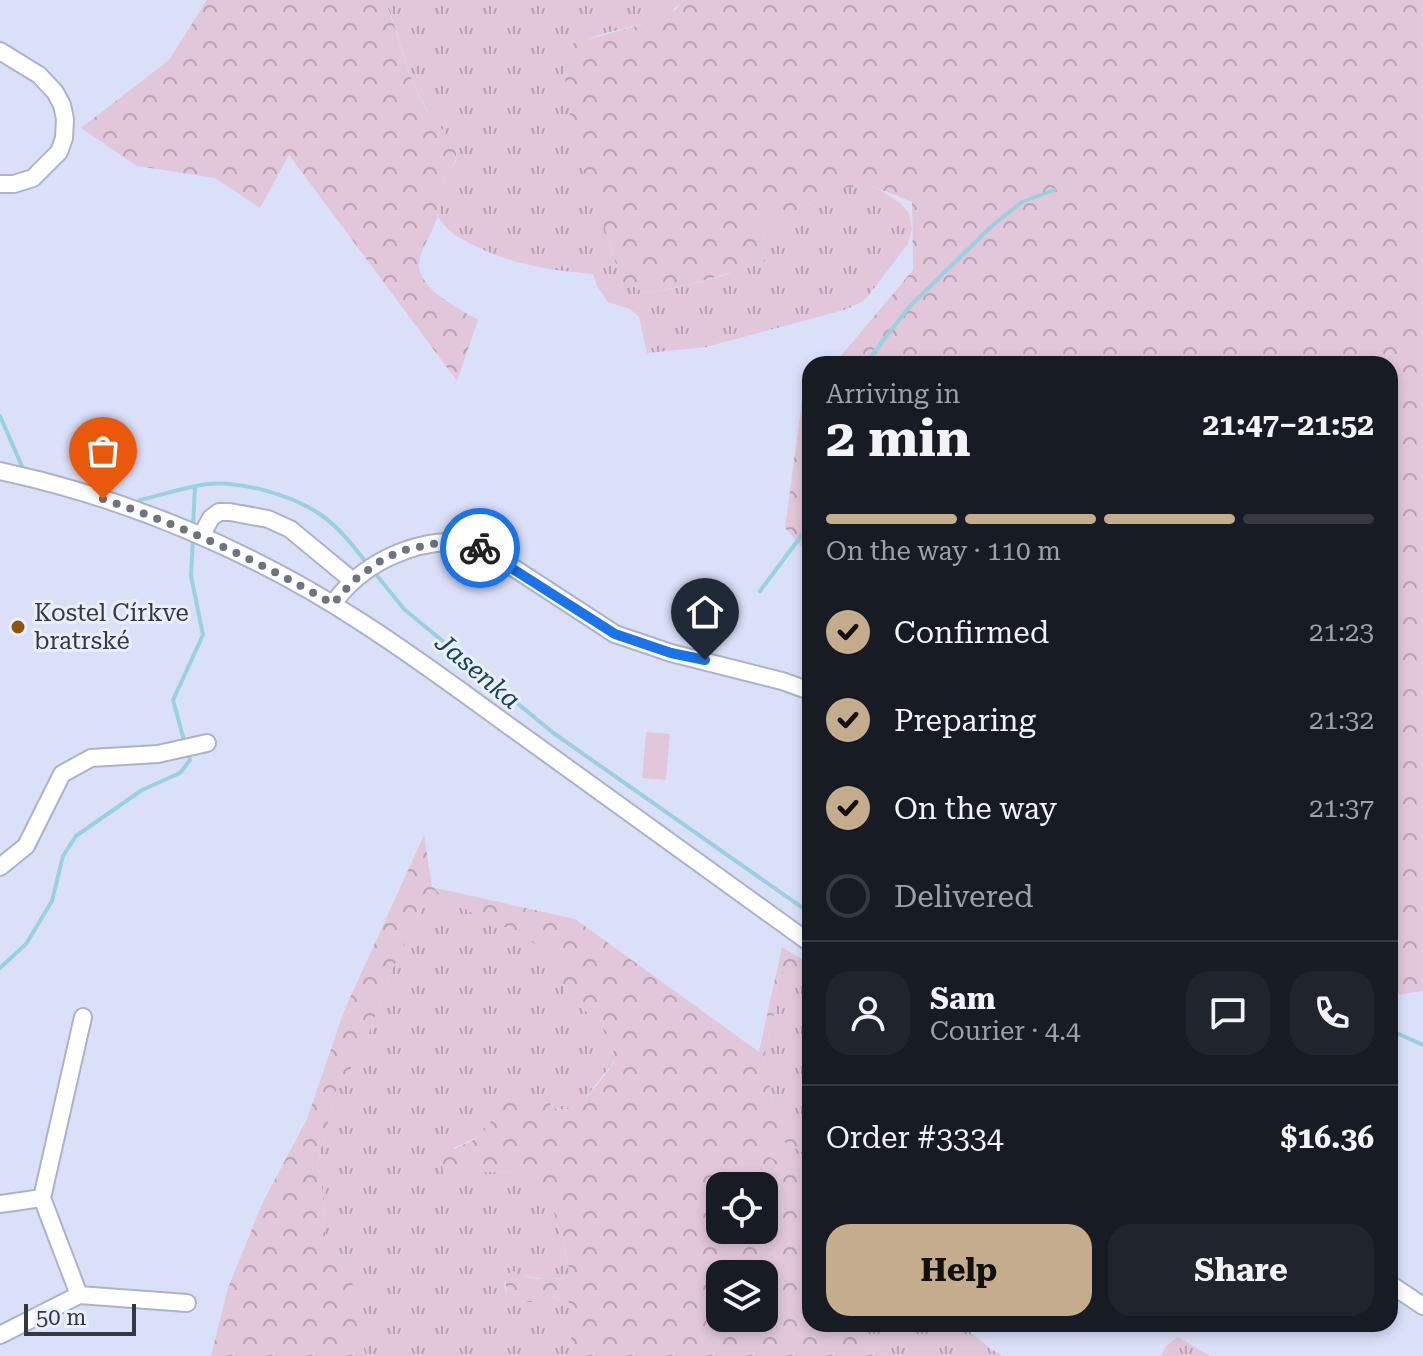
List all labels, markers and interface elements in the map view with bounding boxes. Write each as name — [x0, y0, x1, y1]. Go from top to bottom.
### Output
text: Arriving in — [826, 379, 960, 409]
text: 21:47–21:52 — [1202, 407, 1374, 442]
text: 2 min — [826, 408, 971, 469]
pin — [69, 417, 137, 499]
icon: bag — [81, 429, 125, 473]
courier — [440, 508, 520, 588]
icon: bike — [458, 526, 502, 570]
text: On the way · 110 m — [826, 536, 1061, 566]
pin — [671, 578, 739, 660]
icon: home — [683, 590, 727, 634]
place label: Kostel Církve bratrské — [34, 599, 189, 655]
icon: check — [826, 610, 870, 654]
text: Confirmed — [894, 615, 1049, 650]
text: 21:23 — [1309, 617, 1374, 647]
marker: Kostel Církve bratrské — [9, 618, 27, 636]
water label: Jasenka — [429, 626, 526, 715]
icon: check — [826, 698, 870, 742]
text: Preparing — [894, 703, 1036, 738]
text: 21:32 — [1309, 705, 1374, 735]
icon: check — [826, 786, 870, 830]
text: On the way — [894, 791, 1057, 826]
text: 21:37 — [1309, 793, 1374, 823]
text: Delivered — [894, 879, 1033, 914]
button: person — [826, 971, 910, 1055]
button: chat — [1186, 971, 1270, 1055]
button: phone — [1290, 971, 1374, 1055]
text: Sam — [930, 981, 996, 1016]
text: Courier · 4.4 — [930, 1016, 1080, 1046]
text: Order #3334 — [826, 1120, 1004, 1155]
text: $16.36 — [1281, 1120, 1374, 1155]
map controls — [706, 1172, 778, 1332]
button: locate — [706, 1172, 778, 1244]
button: Help — [826, 1224, 1092, 1316]
button: Share — [1108, 1224, 1374, 1316]
button: layers — [706, 1260, 778, 1332]
scale bar — [24, 1300, 136, 1336]
text: 50 m — [36, 1305, 86, 1330]

